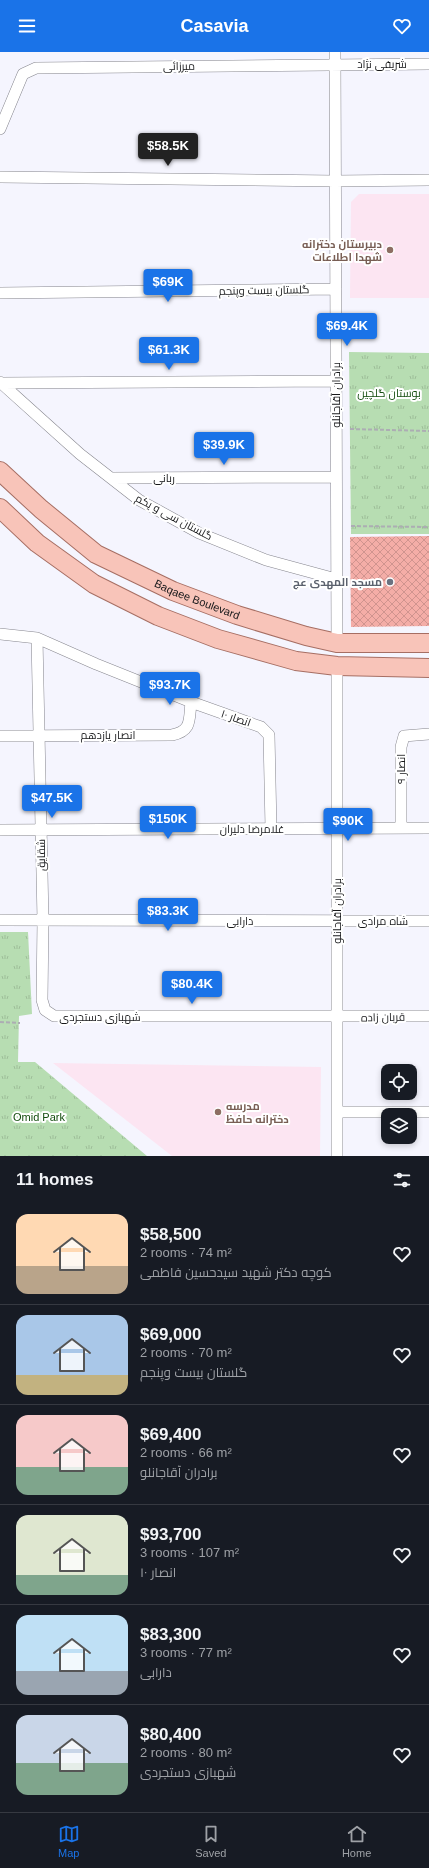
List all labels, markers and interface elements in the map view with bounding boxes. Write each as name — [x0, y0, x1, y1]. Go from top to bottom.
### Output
icon: menu — [16, 15, 38, 37]
icon: heart — [391, 15, 413, 37]
text: Casavia — [180, 16, 249, 36]
street label: شریفی نژاد — [357, 58, 407, 71]
street label: میرزائی — [163, 60, 195, 73]
pin: $58.5K — [135, 133, 201, 167]
text: $58.5K — [147, 138, 189, 153]
place label: دبیرستان دخترانه شهدا اطلاعات — [302, 238, 382, 265]
marker: دبیرستان دخترانه شهدا اطلاعات — [385, 245, 395, 255]
pin: $69K — [144, 269, 192, 303]
text: $69K — [152, 274, 184, 289]
street label: گلستان بیست وپنجم — [218, 283, 310, 299]
pin: $69.4K — [314, 313, 380, 347]
text: $69.4K — [326, 318, 368, 333]
pin: $61.3K — [136, 337, 202, 371]
text: $61.3K — [148, 342, 190, 357]
street label: برادران آقاجانلو — [330, 362, 343, 428]
park label: بوستان گلچین — [357, 387, 421, 400]
pin: $39.9K — [191, 432, 257, 466]
text: $39.9K — [203, 437, 245, 452]
street label: ربانی — [153, 472, 175, 485]
street label: گلستان سی و یکم — [133, 492, 215, 544]
place label: مسجد المهدی عج — [293, 576, 382, 590]
street label: Baqaee Boulevard — [153, 577, 242, 622]
marker: مسجد المهدی عج — [385, 577, 395, 587]
pin: $93.7K — [137, 672, 203, 706]
text: $93.7K — [149, 677, 191, 692]
street label: انصار ۱۰ — [219, 707, 252, 730]
street label: انصار یازدهم — [81, 729, 135, 743]
street label: انصار ۹ — [395, 754, 408, 784]
pin: $47.5K — [19, 785, 85, 819]
text: $47.5K — [31, 790, 73, 805]
pin: $150K — [140, 806, 196, 840]
pin: $90K — [324, 808, 372, 842]
text: $150K — [149, 811, 187, 826]
text: $90K — [332, 813, 364, 828]
street label: غلامرضا دلیران — [220, 823, 284, 836]
street label: شقایق — [35, 839, 48, 871]
street label: برادران آقاجانلو — [331, 878, 344, 944]
pin: $83.3K — [135, 898, 201, 932]
text: $83.3K — [147, 903, 189, 918]
street label: دارابی — [227, 915, 253, 928]
street label: شاه مرادی — [358, 915, 408, 928]
pin: $80.4K — [159, 971, 225, 1005]
text: $80.4K — [171, 976, 213, 991]
street label: شهبازی دستجردی — [59, 1011, 141, 1024]
street label: قربان زاده — [361, 1011, 405, 1024]
map controls — [381, 1064, 417, 1144]
button: locate — [381, 1064, 417, 1100]
place label: مدرسه دخترانه حافظ — [226, 1100, 289, 1126]
marker: مدرسه دخترانه حافظ — [213, 1107, 223, 1117]
button: layers — [381, 1108, 417, 1144]
park label: Omid Park — [13, 1111, 65, 1123]
icon: filters — [391, 1169, 413, 1191]
text: 11 homes — [16, 1170, 94, 1189]
text: $58,500 — [140, 1225, 201, 1244]
icon: home — [48, 1230, 96, 1278]
icon: heart — [391, 1243, 413, 1265]
text: 2 rooms · 74 m² — [140, 1245, 232, 1260]
text: کوچه دکتر شهید سیدحسین فاطمی — [140, 1265, 332, 1280]
text: $69,000 — [140, 1325, 201, 1344]
icon: home — [48, 1331, 96, 1379]
icon: heart — [391, 1344, 413, 1366]
text: 2 rooms · 70 m² — [140, 1345, 232, 1360]
text: گلستان بیست وپنجم — [140, 1365, 247, 1380]
text: $69,400 — [140, 1425, 201, 1444]
icon: home — [48, 1431, 96, 1479]
icon: heart — [391, 1444, 413, 1466]
text: 2 rooms · 66 m² — [140, 1445, 232, 1460]
text: برادران آقاجانلو — [140, 1465, 218, 1480]
text: $93,700 — [140, 1525, 201, 1544]
icon: home — [48, 1531, 96, 1579]
icon: heart — [391, 1544, 413, 1566]
text: 3 rooms · 107 m² — [140, 1545, 239, 1560]
text: انصار ۱۰ — [140, 1565, 176, 1580]
text: $83,300 — [140, 1625, 201, 1644]
icon: home — [48, 1631, 96, 1679]
icon: heart — [391, 1644, 413, 1666]
text: 3 rooms · 77 m² — [140, 1645, 232, 1660]
text: دارابی — [140, 1665, 172, 1680]
text: $80,400 — [140, 1725, 201, 1744]
icon: home — [48, 1731, 96, 1779]
icon: heart — [391, 1744, 413, 1766]
text: 2 rooms · 80 m² — [140, 1745, 232, 1760]
text: شهبازی دستجردی — [140, 1765, 236, 1780]
tab: Map — [58, 1823, 80, 1859]
tab: Saved — [195, 1823, 226, 1859]
tab: Home — [342, 1823, 371, 1859]

